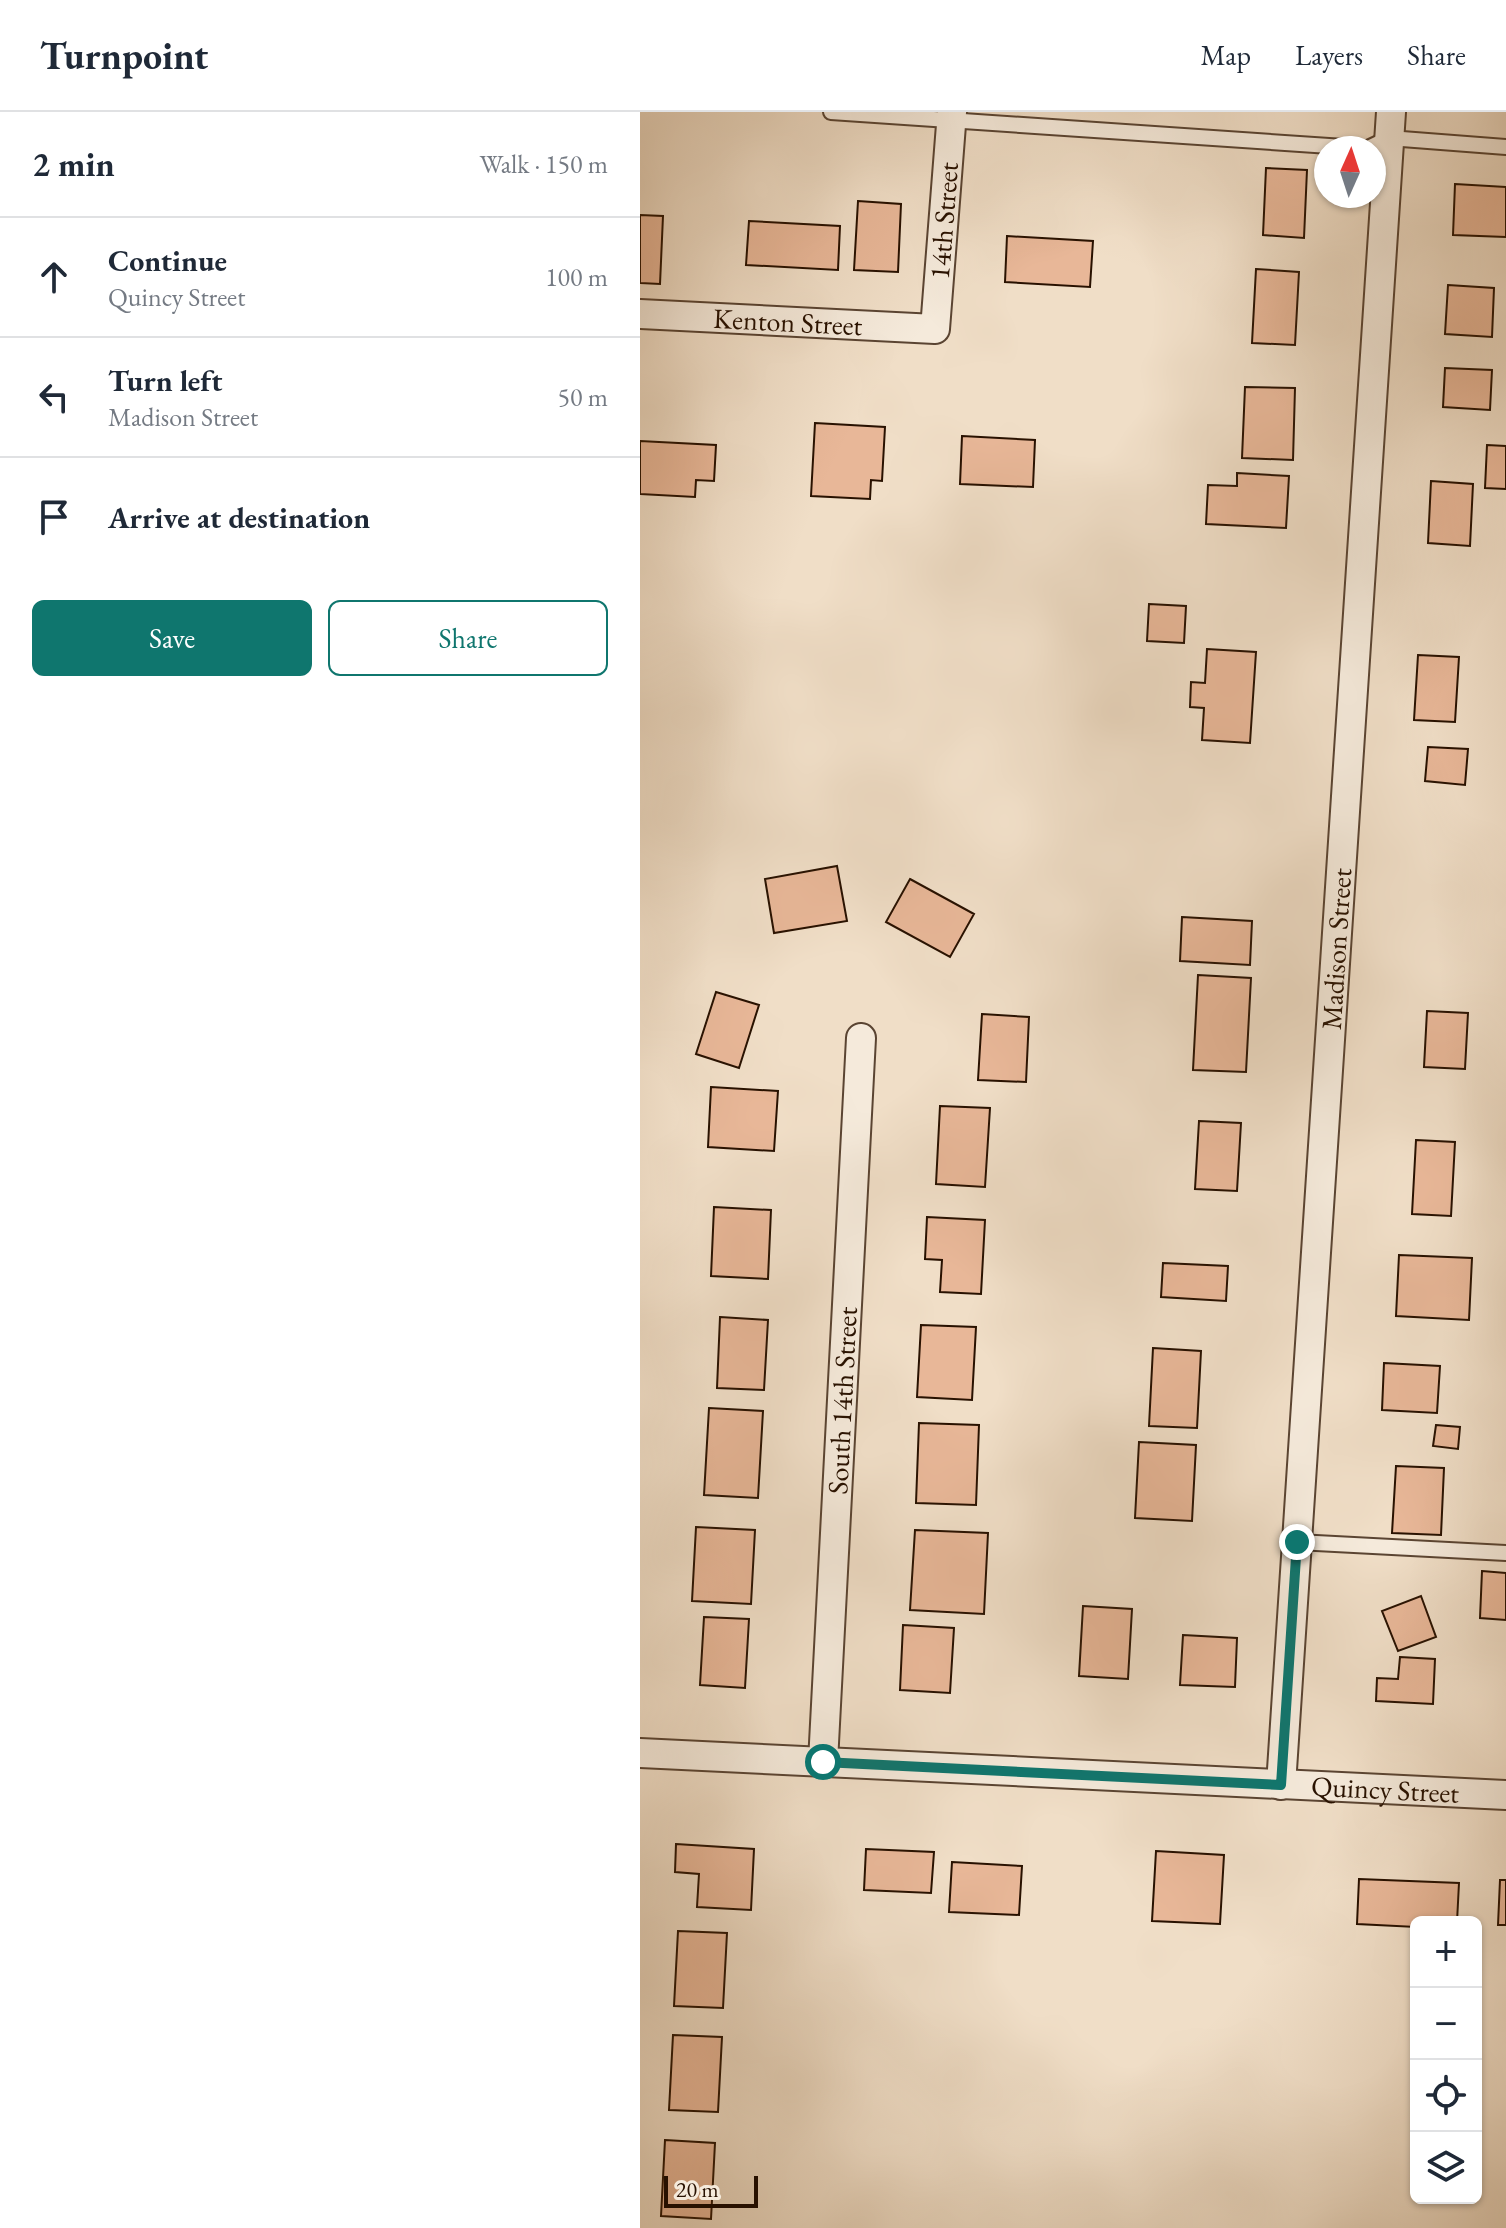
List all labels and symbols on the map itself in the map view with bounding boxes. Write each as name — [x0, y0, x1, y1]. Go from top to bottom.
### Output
north arrow — [1314, 136, 1386, 208]
street label: 14th Street — [921, 161, 966, 281]
street label: Kenton Street — [712, 300, 864, 343]
street label: Madison Street — [1313, 867, 1359, 1031]
street label: South 14th Street — [819, 1306, 865, 1495]
route end — [1279, 1524, 1315, 1560]
route start — [805, 1744, 841, 1780]
street label: Quincy Street — [1310, 1768, 1460, 1811]
scale bar — [664, 2172, 758, 2208]

